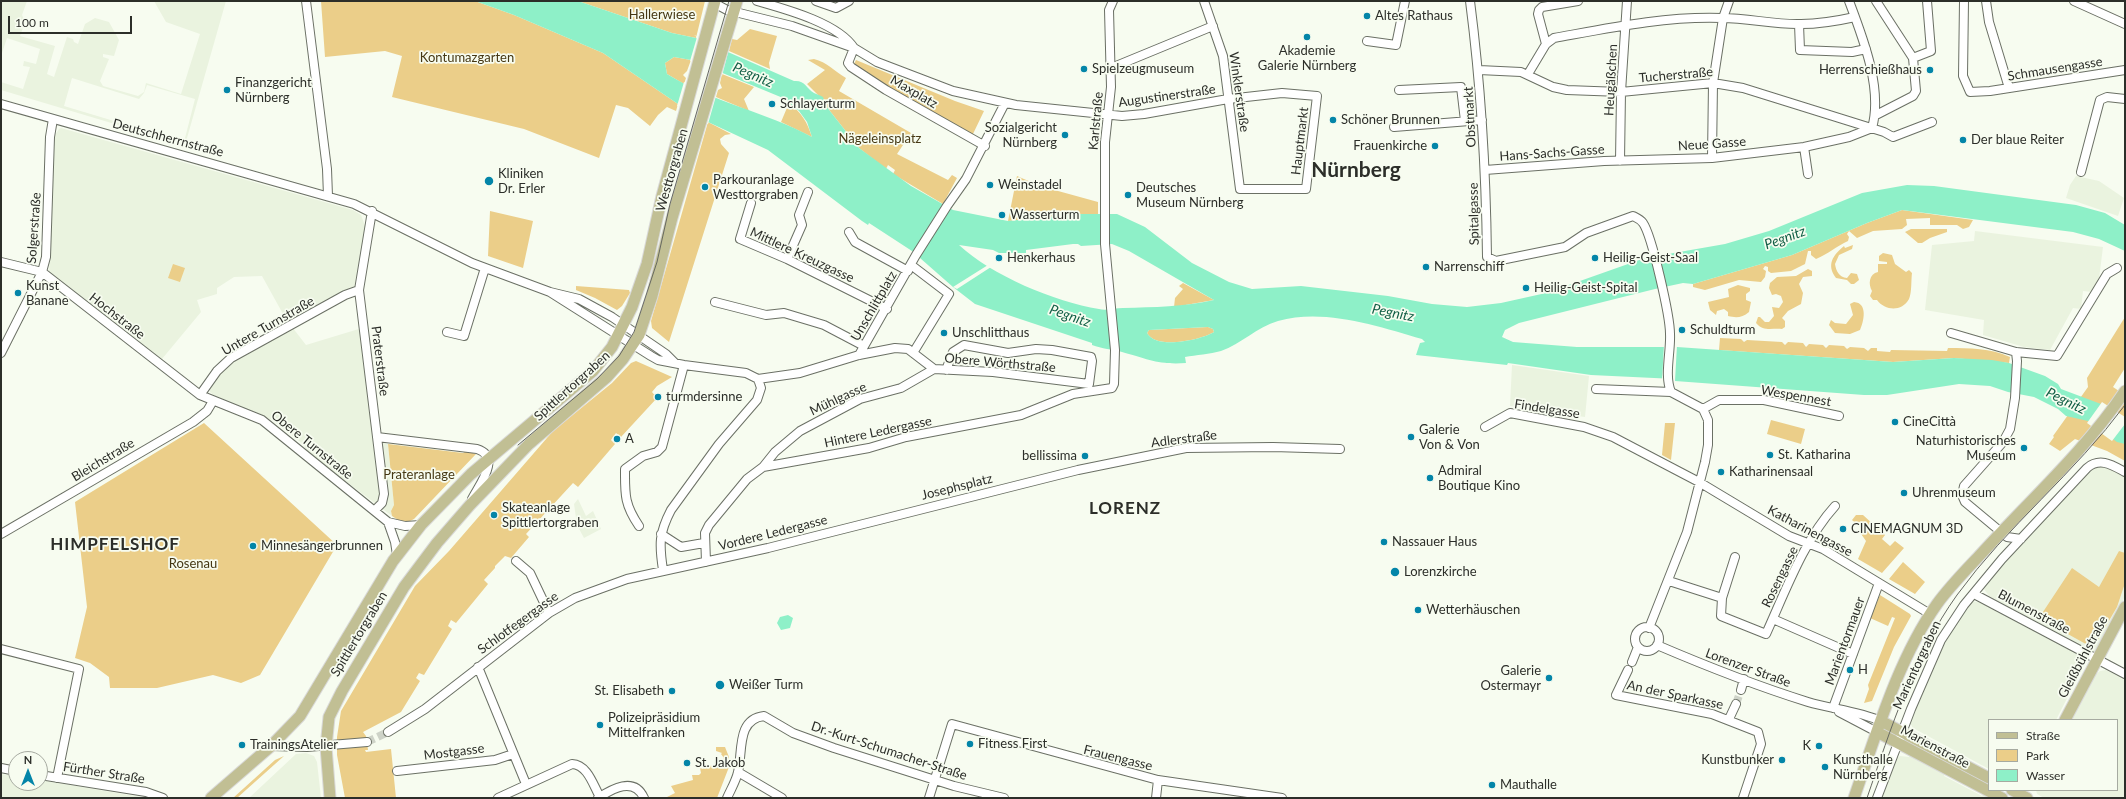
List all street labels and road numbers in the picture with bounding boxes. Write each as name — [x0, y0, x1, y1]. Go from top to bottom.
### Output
street label: Heugäßchen — [1601, 44, 1621, 116]
street label: Winklerstraße — [1226, 51, 1252, 133]
street label: Schmausengasse — [2006, 54, 2104, 84]
street label: Tucherstraße — [1638, 64, 1714, 86]
street label: Maxplatz — [888, 72, 940, 112]
street label: Augustinerstraße — [1117, 81, 1217, 111]
street label: Obstmarkt — [1461, 86, 1479, 148]
street label: Karlstraße — [1086, 91, 1106, 151]
street label: Hauptmarkt — [1288, 106, 1312, 176]
street label: Deutschherrnstraße — [111, 116, 225, 160]
street label: Westtorgraben — [653, 127, 691, 213]
street label: Neue Gasse — [1678, 134, 1746, 154]
street label: Hans-Sachs-Gasse — [1499, 142, 1605, 164]
street label: Spitalgasse — [1466, 182, 1482, 246]
street label: Solgerstraße — [24, 192, 44, 264]
street label: Mittlere Kreuzgasse — [748, 224, 856, 286]
street label: Unschlittplatz — [848, 268, 900, 344]
street label: Hochstraße — [86, 289, 148, 343]
street label: Untere Turnstraße — [219, 293, 317, 359]
street label: Praterstraße — [368, 325, 392, 397]
street label: Spittlertorgraben — [531, 348, 613, 424]
street label: Obere Wörthstraße — [944, 350, 1056, 376]
street label: Mühlgasse — [807, 379, 869, 419]
street label: Wespennest — [1760, 382, 1832, 410]
street label: Findelgasse — [1513, 396, 1581, 422]
street label: Obere Turnstraße — [268, 407, 356, 483]
street label: Hintere Ledergasse — [823, 413, 933, 451]
street label: Adlerstraße — [1150, 427, 1218, 451]
street label: Bleichstraße — [69, 435, 137, 485]
street label: Josephsplatz — [920, 471, 994, 503]
street label: Katharinengasse — [1765, 502, 1855, 560]
street label: Vordere Ledergasse — [717, 512, 829, 554]
street label: Rosengasse — [1758, 544, 1802, 610]
street label: Blumenstraße — [1995, 587, 2073, 637]
street label: Spittlertorgraben — [327, 589, 391, 679]
street label: Schlotfegergasse — [475, 589, 561, 657]
street label: Marientormauer — [1822, 595, 1868, 687]
street label: Gleißbühlstraße — [2055, 613, 2111, 701]
street label: Marientorgraben — [1890, 618, 1944, 712]
street label: Lorenzer Straße — [1703, 645, 1793, 691]
street label: An der Sparkasse — [1625, 677, 1725, 713]
street label: Dr.-Kurt-Schumacher-Straße — [809, 718, 969, 784]
street label: Marienstraße — [1898, 722, 1972, 772]
street label: Mostgasse — [423, 741, 485, 763]
street label: Frauengasse — [1082, 742, 1154, 774]
street label: Fürther Straße — [62, 759, 146, 787]

